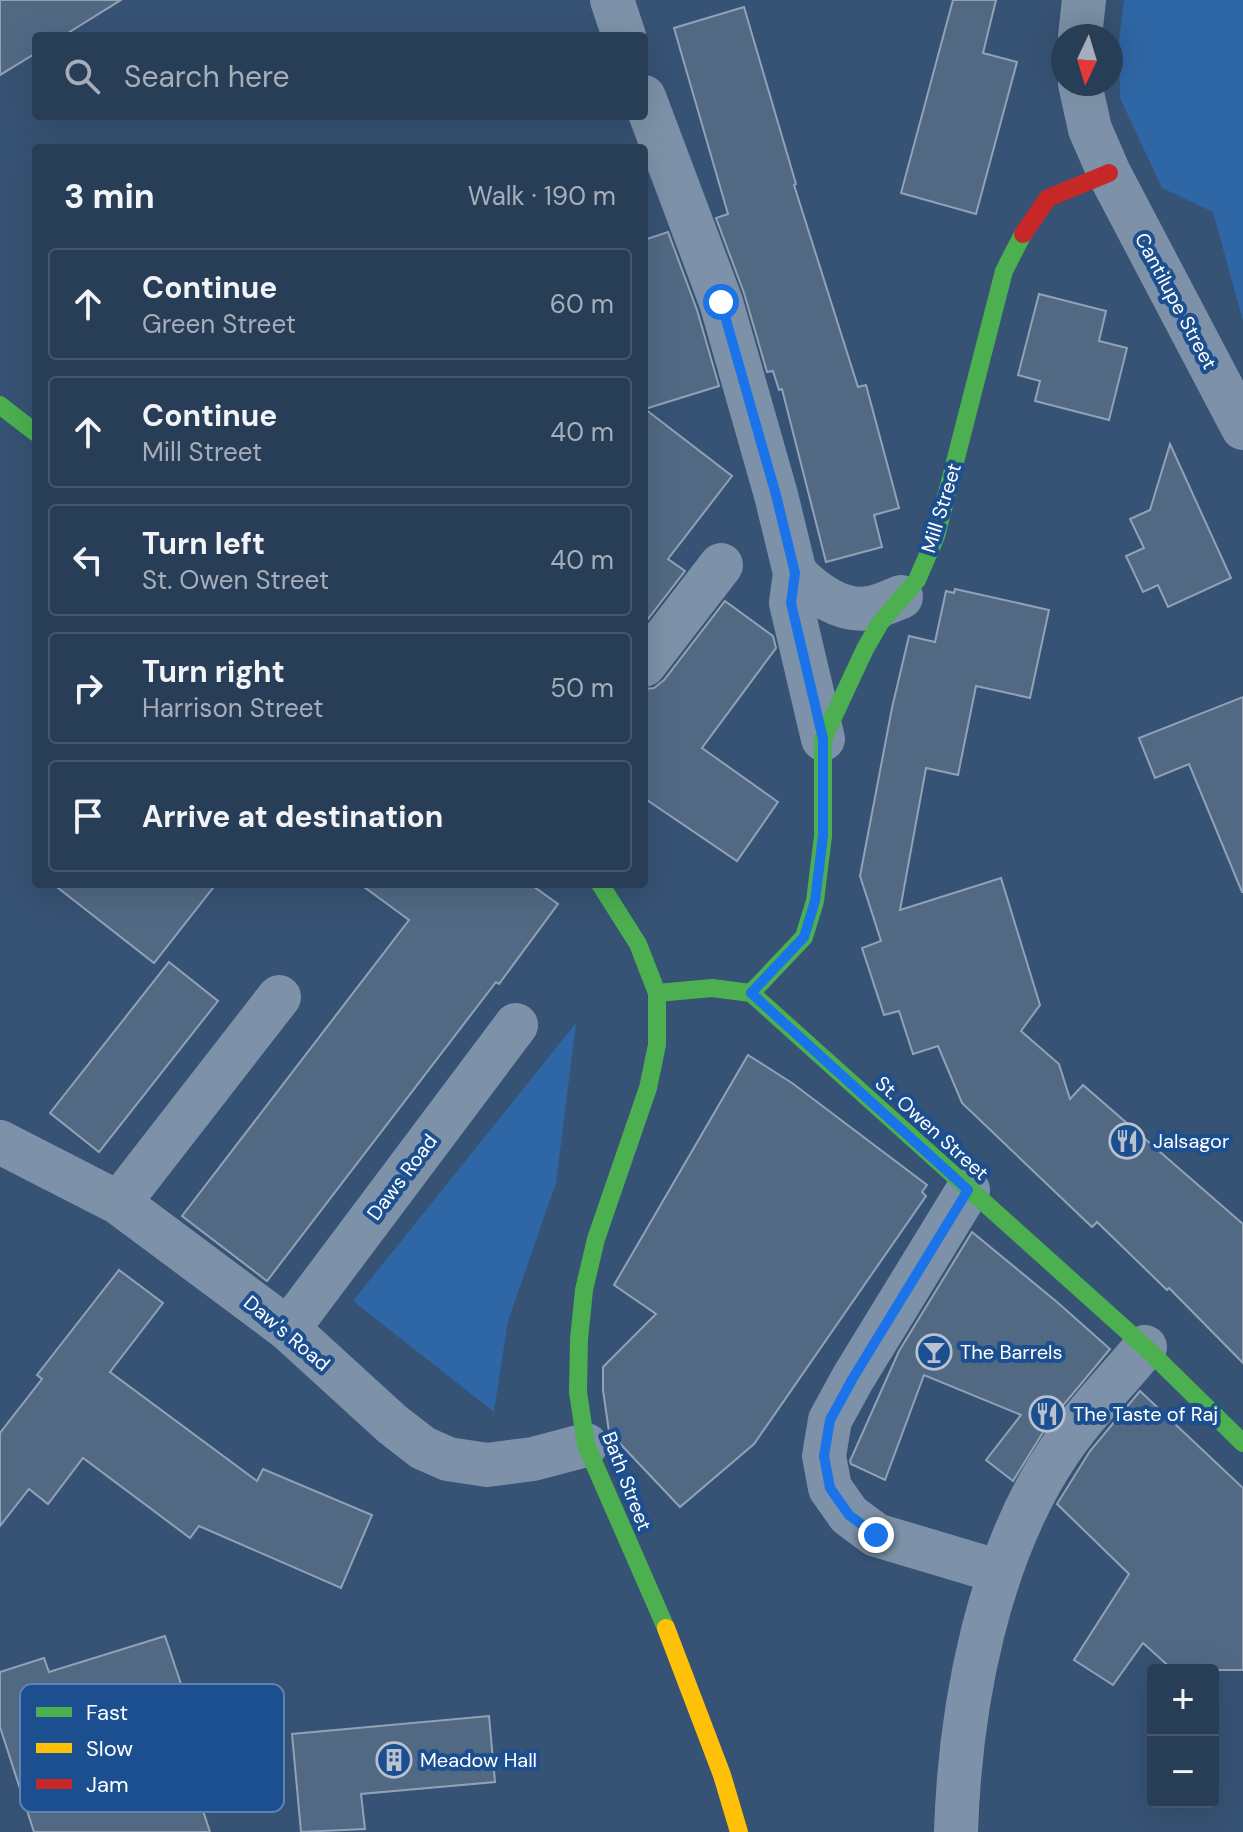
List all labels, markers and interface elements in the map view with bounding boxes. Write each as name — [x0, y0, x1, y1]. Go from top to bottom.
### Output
north arrow — [1051, 24, 1123, 96]
search box — [32, 32, 648, 120]
icon: search — [60, 54, 104, 98]
text: Search here — [124, 57, 290, 96]
text: 3 min — [64, 174, 155, 219]
text: Walk · 190 m — [468, 179, 616, 213]
street label: Cantilupe Street — [1129, 228, 1223, 374]
text: Continue — [142, 268, 277, 307]
icon: ahead — [66, 282, 110, 326]
route start — [703, 284, 739, 320]
text: 60 m — [550, 287, 614, 321]
text: Green Street — [142, 307, 296, 341]
text: Continue — [142, 396, 277, 435]
icon: ahead — [66, 410, 110, 454]
text: 40 m — [550, 415, 614, 449]
text: Mill Street — [142, 435, 262, 469]
street label: Mill Street — [915, 460, 967, 556]
text: Turn left — [142, 524, 265, 563]
icon: left — [66, 538, 110, 582]
text: 40 m — [550, 543, 614, 577]
text: St. Owen Street — [142, 563, 329, 597]
text: Turn right — [142, 652, 285, 691]
icon: right — [66, 666, 110, 710]
text: 50 m — [550, 671, 614, 705]
text: Harrison Street — [142, 691, 323, 725]
icon: arrive — [66, 794, 110, 838]
text: Arrive at destination — [142, 797, 443, 836]
street label: St. Owen Street — [870, 1070, 994, 1186]
restaurant icon: Jalsagor — [1108, 1122, 1146, 1160]
place label: Jalsagor — [1153, 1128, 1229, 1154]
street label: Daws Road — [361, 1129, 443, 1225]
street label: Daw's Road — [238, 1289, 336, 1377]
bar icon: The Barrels — [915, 1333, 953, 1371]
place label: The Barrels — [960, 1339, 1063, 1365]
restaurant icon: The Taste of Raj — [1028, 1395, 1066, 1433]
place label: The Taste of Raj — [1073, 1401, 1218, 1427]
street label: Bath Street — [596, 1428, 658, 1534]
route end — [858, 1517, 894, 1553]
map controls — [1147, 1664, 1219, 1808]
button: + — [1147, 1664, 1219, 1736]
legend — [20, 1684, 284, 1812]
text: Fast — [86, 1698, 128, 1727]
text: Slow — [86, 1734, 133, 1763]
button: − — [1147, 1736, 1219, 1808]
building icon: Meadow Hall — [375, 1741, 413, 1779]
place label: Meadow Hall — [420, 1747, 537, 1773]
text: Jam — [86, 1770, 129, 1799]

